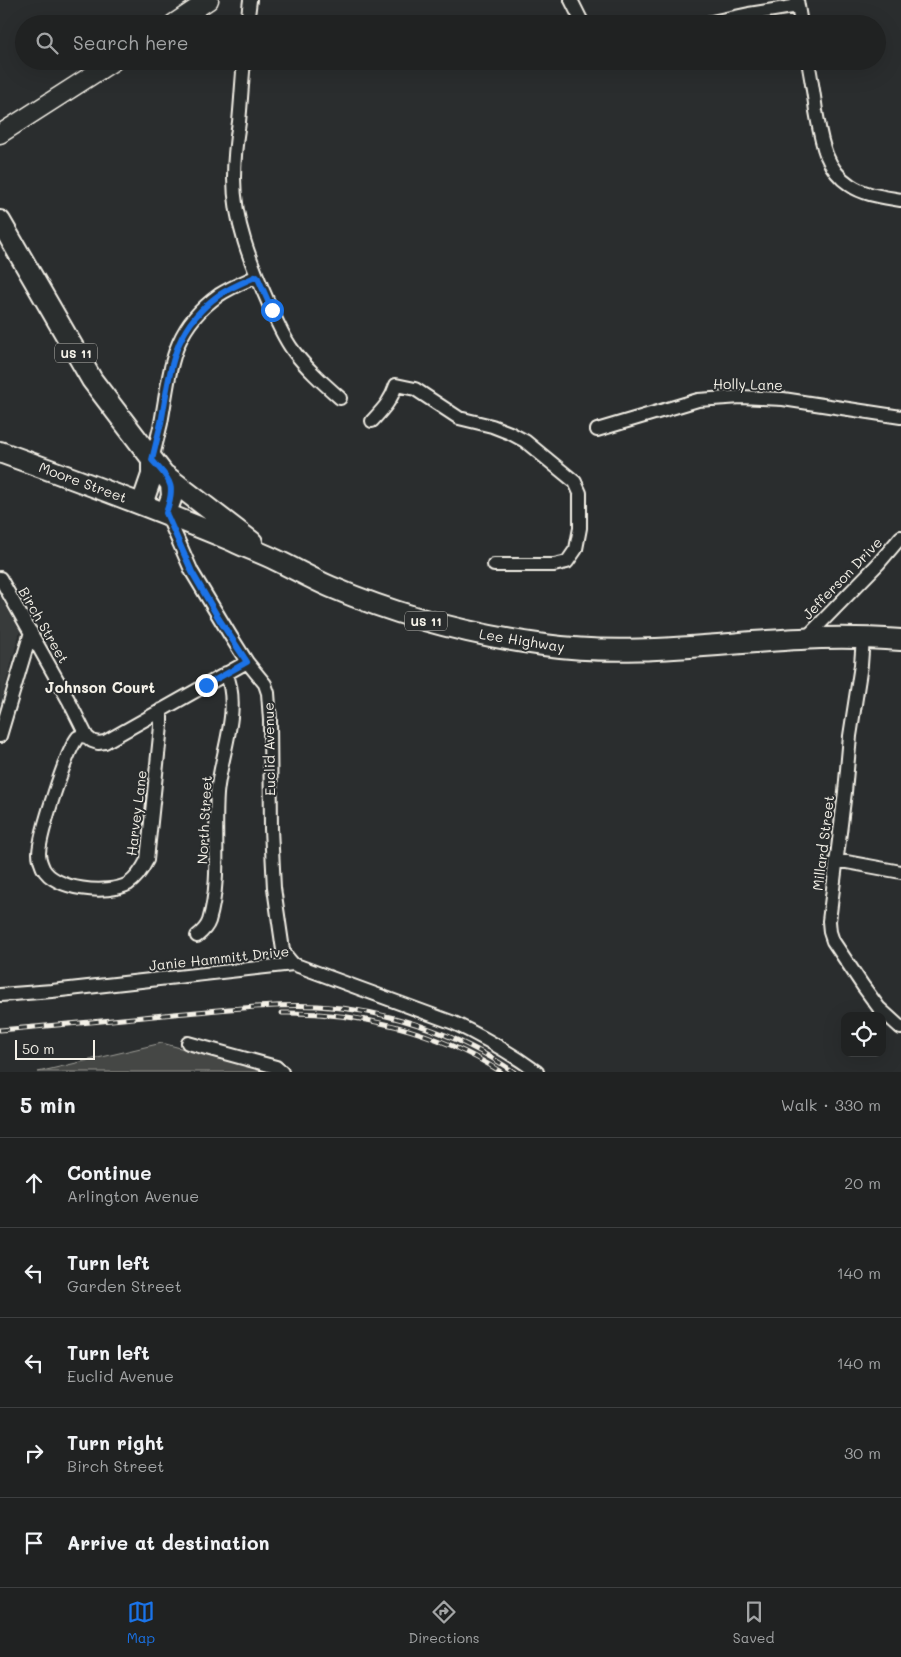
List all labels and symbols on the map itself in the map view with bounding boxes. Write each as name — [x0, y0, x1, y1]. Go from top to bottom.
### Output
route start — [261, 299, 284, 322]
road number: US 11 — [55, 343, 97, 362]
street label: Holly Lane — [713, 374, 783, 394]
street label: Moore Street — [36, 457, 130, 507]
street label: Jefferson Drive — [798, 533, 886, 623]
street label: Birch Street — [14, 583, 74, 667]
road number: US 11 — [405, 612, 447, 630]
street label: Lee Highway — [478, 624, 566, 656]
route end — [195, 674, 218, 697]
district label: Johnson Court — [45, 677, 155, 697]
street label: Euclid Avenue — [259, 702, 279, 796]
street label: Harvey Lane — [121, 769, 151, 857]
street label: North Street — [192, 775, 216, 865]
street label: Millard Street — [808, 794, 838, 892]
street label: Janie Hammitt Drive — [148, 941, 290, 975]
scale bar — [15, 1037, 95, 1060]

